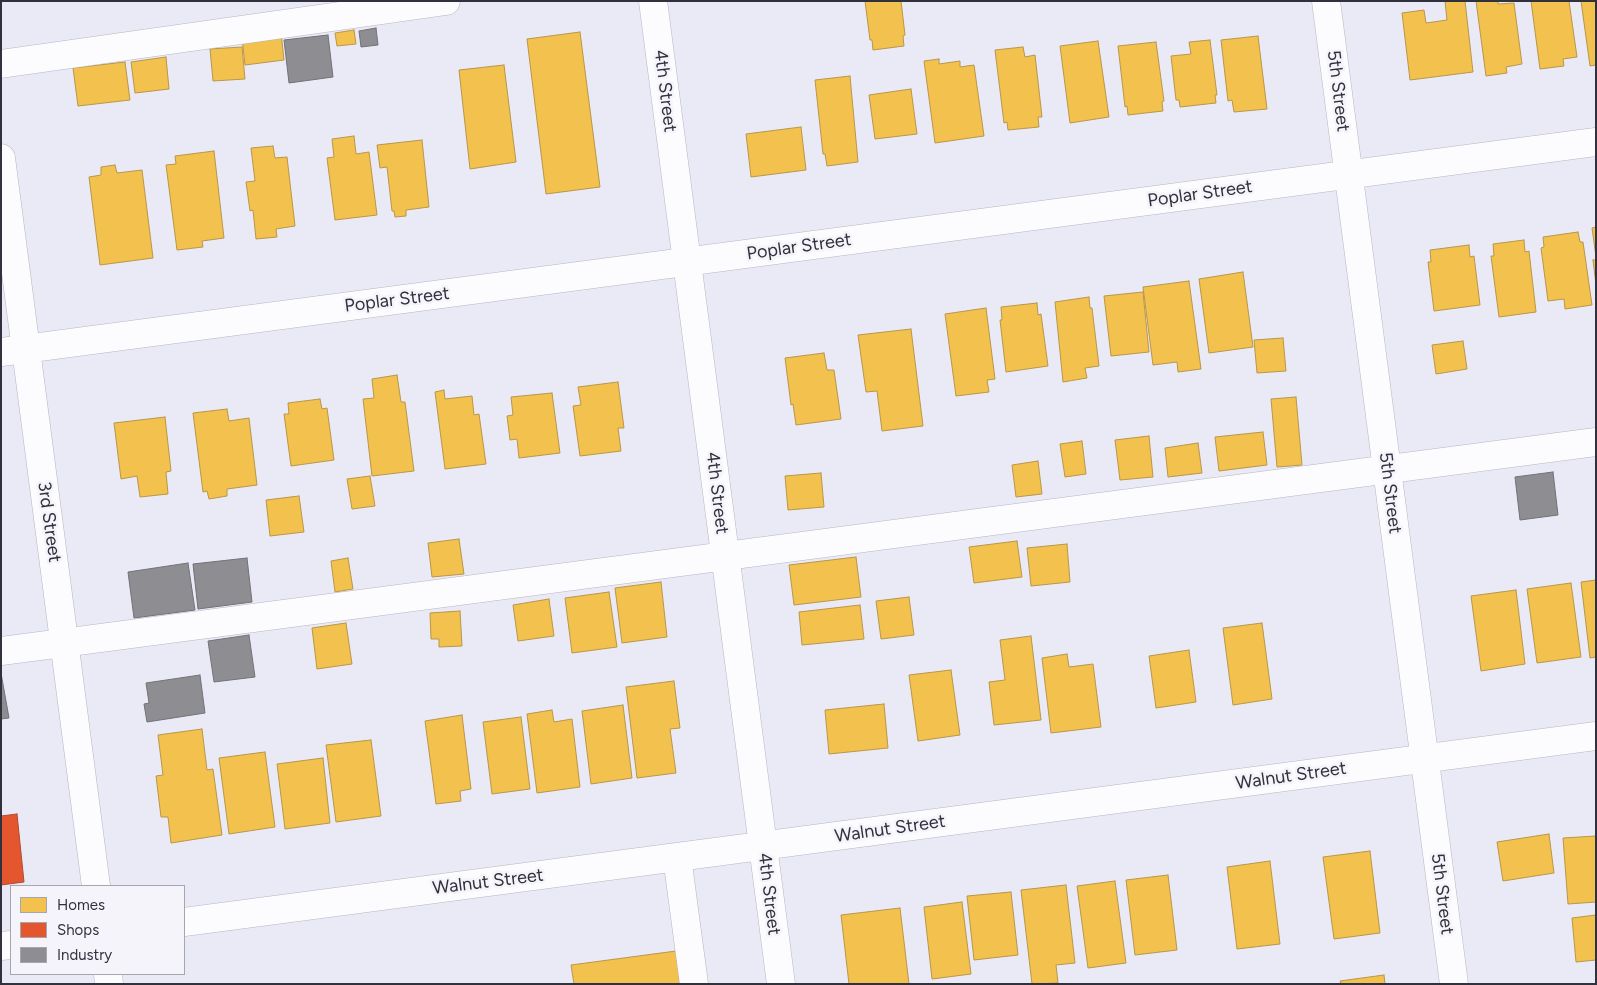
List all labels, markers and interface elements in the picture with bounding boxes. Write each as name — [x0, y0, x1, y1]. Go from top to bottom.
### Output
street label: 4th Street — [649, 49, 681, 133]
street label: 5th Street — [1322, 49, 1354, 133]
street label: Poplar Street — [1146, 176, 1254, 212]
street label: Poplar Street — [745, 229, 853, 265]
street label: Poplar Street — [343, 283, 451, 317]
street label: 4th Street — [701, 451, 733, 535]
street label: 5th Street — [1374, 451, 1406, 535]
street label: 3rd Street — [33, 480, 65, 564]
street label: Walnut Street — [1234, 758, 1348, 794]
street label: Walnut Street — [833, 811, 947, 847]
street label: 4th Street — [753, 852, 785, 936]
street label: 5th Street — [1426, 852, 1458, 936]
street label: Walnut Street — [431, 864, 545, 900]
legend — [10, 885, 185, 975]
text: Homes — [57, 896, 105, 914]
text: Shops — [57, 921, 99, 939]
text: Industry — [57, 946, 112, 964]

